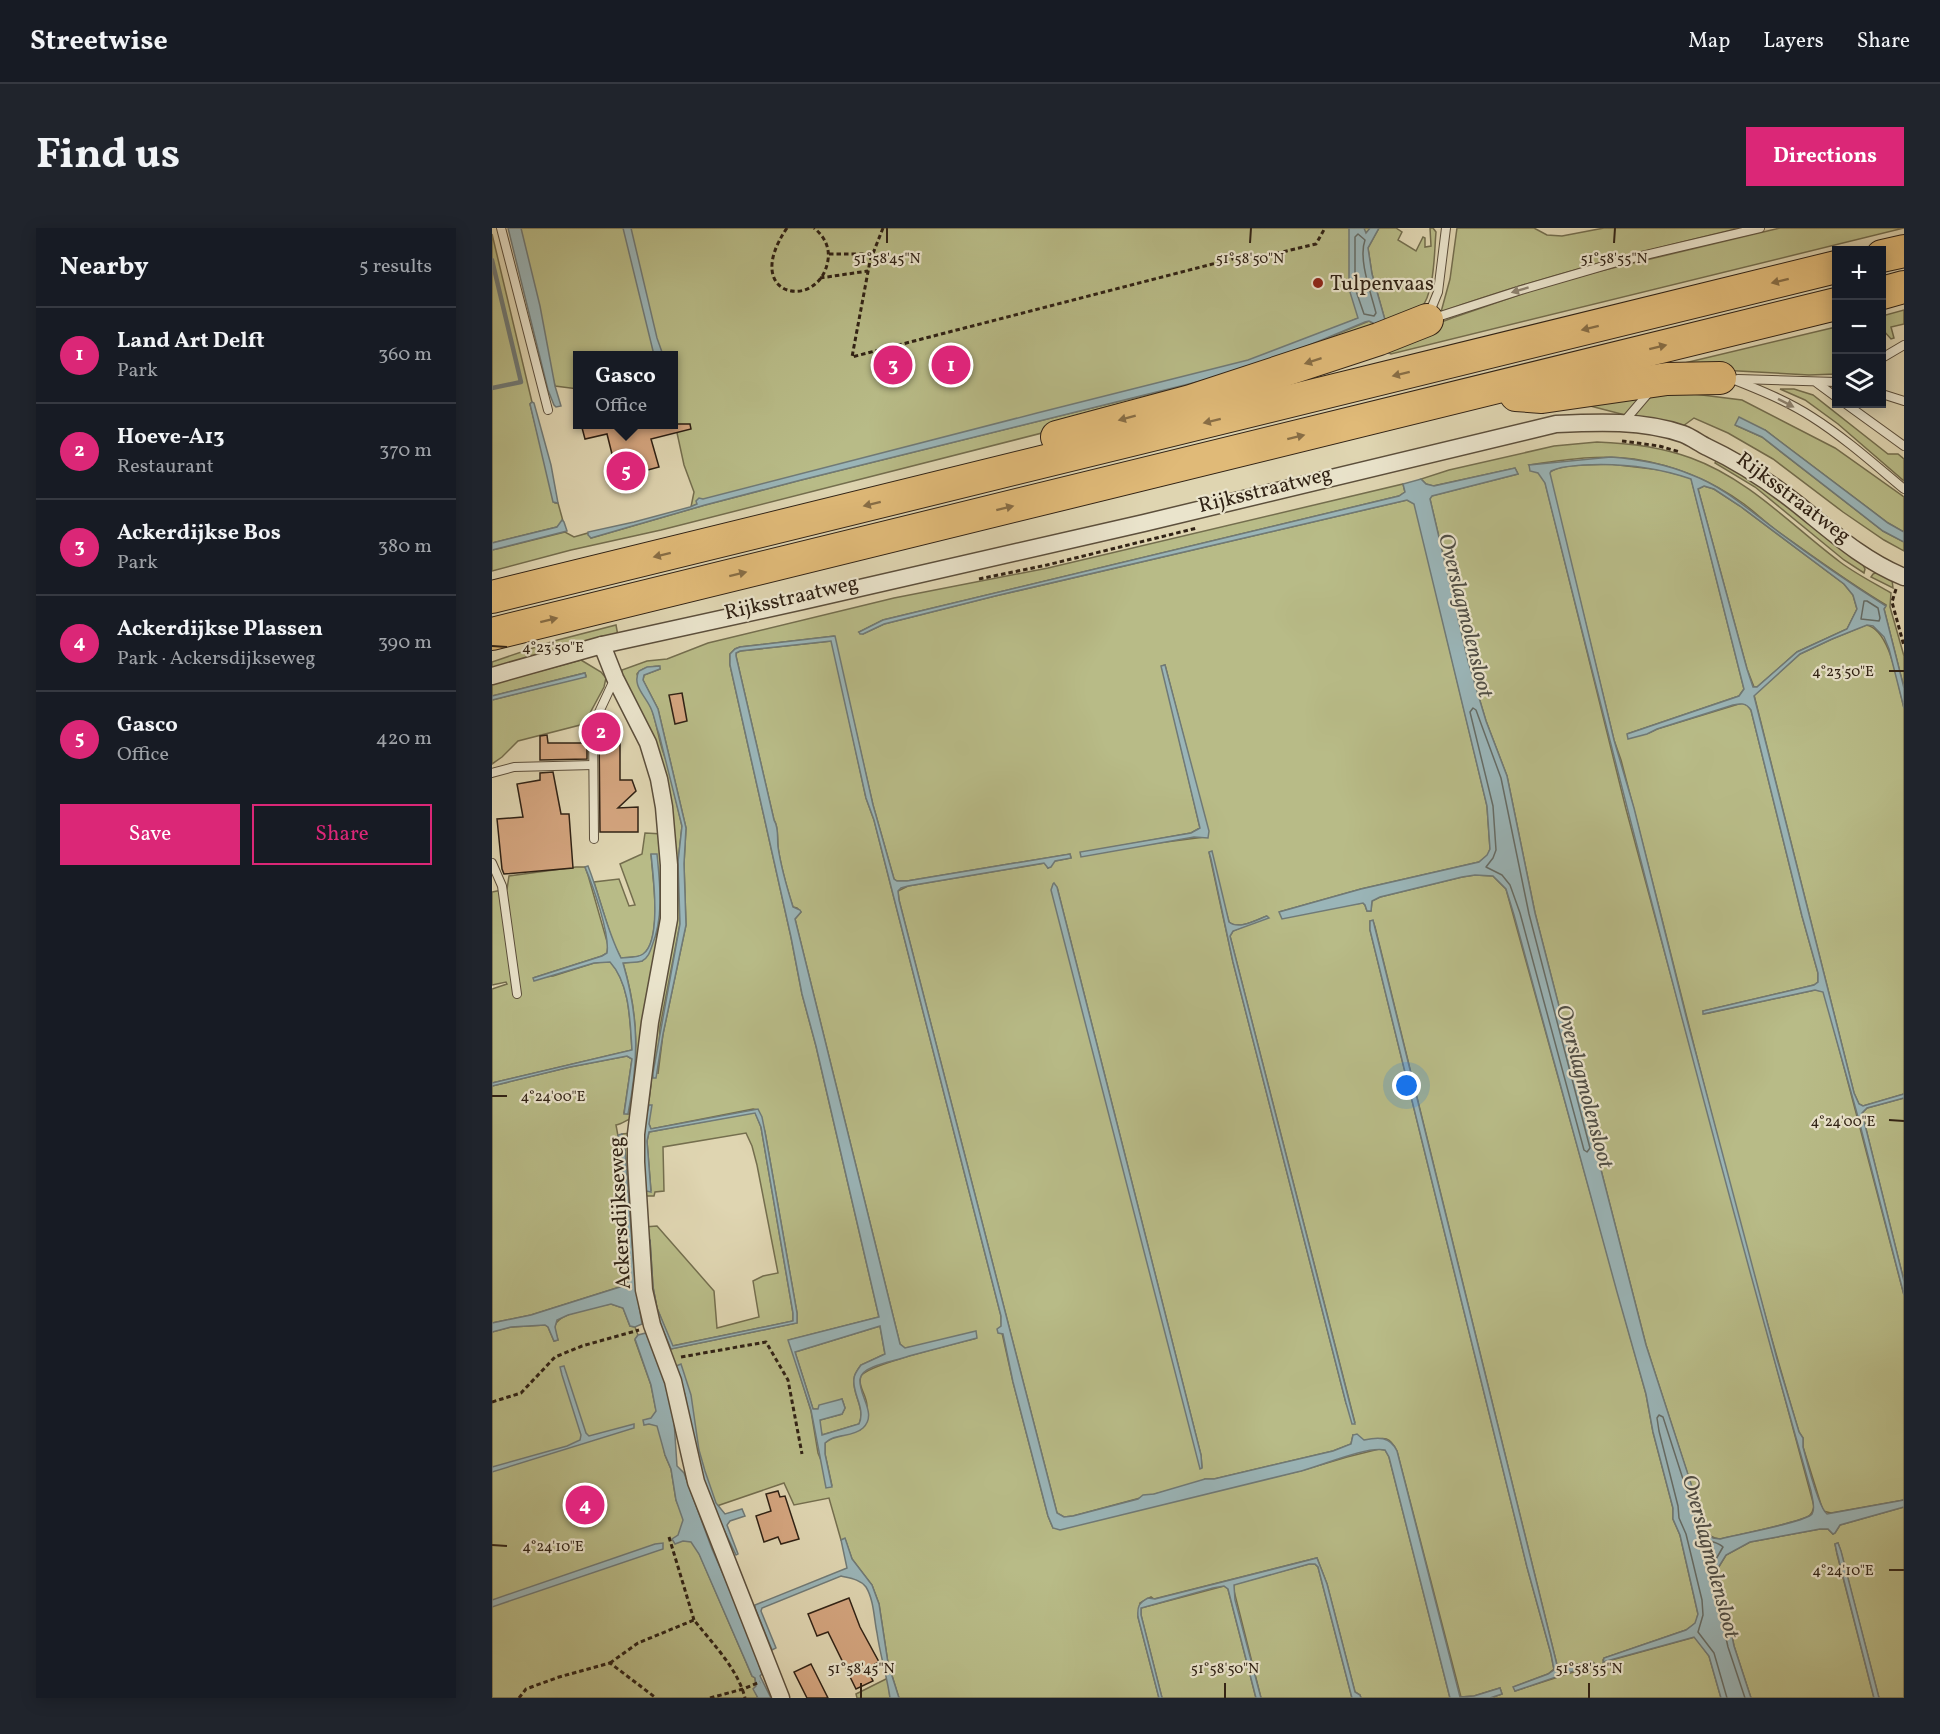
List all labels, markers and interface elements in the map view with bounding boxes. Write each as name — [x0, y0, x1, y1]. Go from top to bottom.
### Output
text: Streetwise — [30, 22, 168, 61]
text: Map — [1688, 27, 1730, 56]
text: Layers — [1763, 27, 1824, 56]
text: Share — [1857, 27, 1910, 56]
text: Find us — [36, 127, 180, 186]
button: Directions — [1746, 127, 1904, 186]
map controls — [1832, 246, 1886, 408]
button: + — [1832, 246, 1886, 300]
text: Nearby — [60, 249, 149, 285]
text: 51°58'45"N — [853, 249, 921, 270]
text: 51°58'50"N — [1216, 249, 1284, 270]
text: 51°58'55"N — [1580, 249, 1648, 270]
text: 5 results — [359, 253, 432, 281]
place label: Tulpenvaas — [1330, 270, 1434, 299]
marker: Tulpenvaas — [1311, 276, 1325, 290]
one-way arrow — [1770, 277, 1789, 287]
one-way arrow — [1511, 286, 1529, 295]
button: − — [1832, 300, 1886, 354]
one-way arrow — [1581, 323, 1600, 333]
text: Land Art Delft — [117, 326, 265, 357]
text: 1 — [75, 341, 84, 369]
text: 360 m — [378, 341, 432, 369]
pin: 3 — [874, 342, 912, 388]
pin: 1 — [932, 342, 970, 388]
one-way arrow — [1649, 342, 1667, 352]
popup — [573, 351, 678, 429]
button: layers — [1832, 354, 1886, 408]
one-way arrow — [1304, 356, 1322, 366]
text: Park — [117, 357, 158, 385]
text: Gasco — [595, 361, 656, 392]
one-way arrow — [1392, 370, 1410, 380]
text: Office — [595, 392, 647, 420]
one-way arrow — [1777, 398, 1794, 407]
one-way arrow — [1118, 414, 1136, 424]
one-way arrow — [1202, 416, 1221, 426]
text: Hoeve-A13 — [117, 422, 225, 453]
one-way arrow — [1287, 431, 1305, 441]
text: 2 — [74, 437, 85, 465]
text: 370 m — [379, 437, 432, 465]
street label: Rijksstraatweg — [1730, 445, 1856, 551]
pin: 5 — [606, 448, 646, 494]
text: Restaurant — [117, 453, 214, 481]
street label: Rijksstraatweg — [1196, 460, 1335, 521]
one-way arrow — [863, 500, 881, 510]
one-way arrow — [995, 503, 1014, 513]
text: Ackerdijkse Bos — [117, 518, 281, 549]
water label: Overslagmolensloot — [1429, 530, 1500, 702]
text: 3 — [74, 533, 85, 561]
text: 380 m — [378, 533, 432, 561]
text: Park — [117, 549, 158, 577]
one-way arrow — [653, 551, 671, 561]
one-way arrow — [729, 568, 747, 578]
street label: Rijksstraatweg — [721, 569, 861, 628]
text: Ackerdijkse Plassen — [117, 614, 323, 645]
one-way arrow — [540, 615, 558, 625]
text: 4 — [73, 629, 86, 657]
text: 390 m — [378, 629, 432, 657]
text: 4°23'50"E — [522, 638, 584, 659]
text: Park · Ackersdijkseweg — [117, 645, 315, 673]
text: 4°23'50"E — [1812, 662, 1874, 683]
text: Gasco — [117, 710, 178, 741]
pin: 2 — [582, 710, 620, 754]
text: 5 — [75, 725, 84, 753]
text: 420 m — [376, 725, 432, 753]
text: Office — [117, 741, 169, 769]
button: Save — [60, 804, 240, 865]
button: Share — [252, 804, 432, 865]
water label: Overslagmolensloot — [1547, 1001, 1621, 1173]
your location — [1392, 1071, 1421, 1100]
text: 4°24'00"E — [521, 1087, 585, 1108]
text: 4°24'00"E — [1811, 1112, 1875, 1133]
street label: Ackersdijkseweg — [602, 1136, 639, 1290]
water label: Overslagmolensloot — [1673, 1471, 1747, 1643]
pin: 4 — [566, 1482, 604, 1528]
text: 4°24'10"E — [522, 1537, 584, 1558]
text: 4°24'10"E — [1812, 1561, 1874, 1582]
text: 51°58'45"N — [827, 1659, 895, 1680]
text: 51°58'50"N — [1191, 1659, 1259, 1680]
text: 51°58'55"N — [1555, 1659, 1623, 1680]

